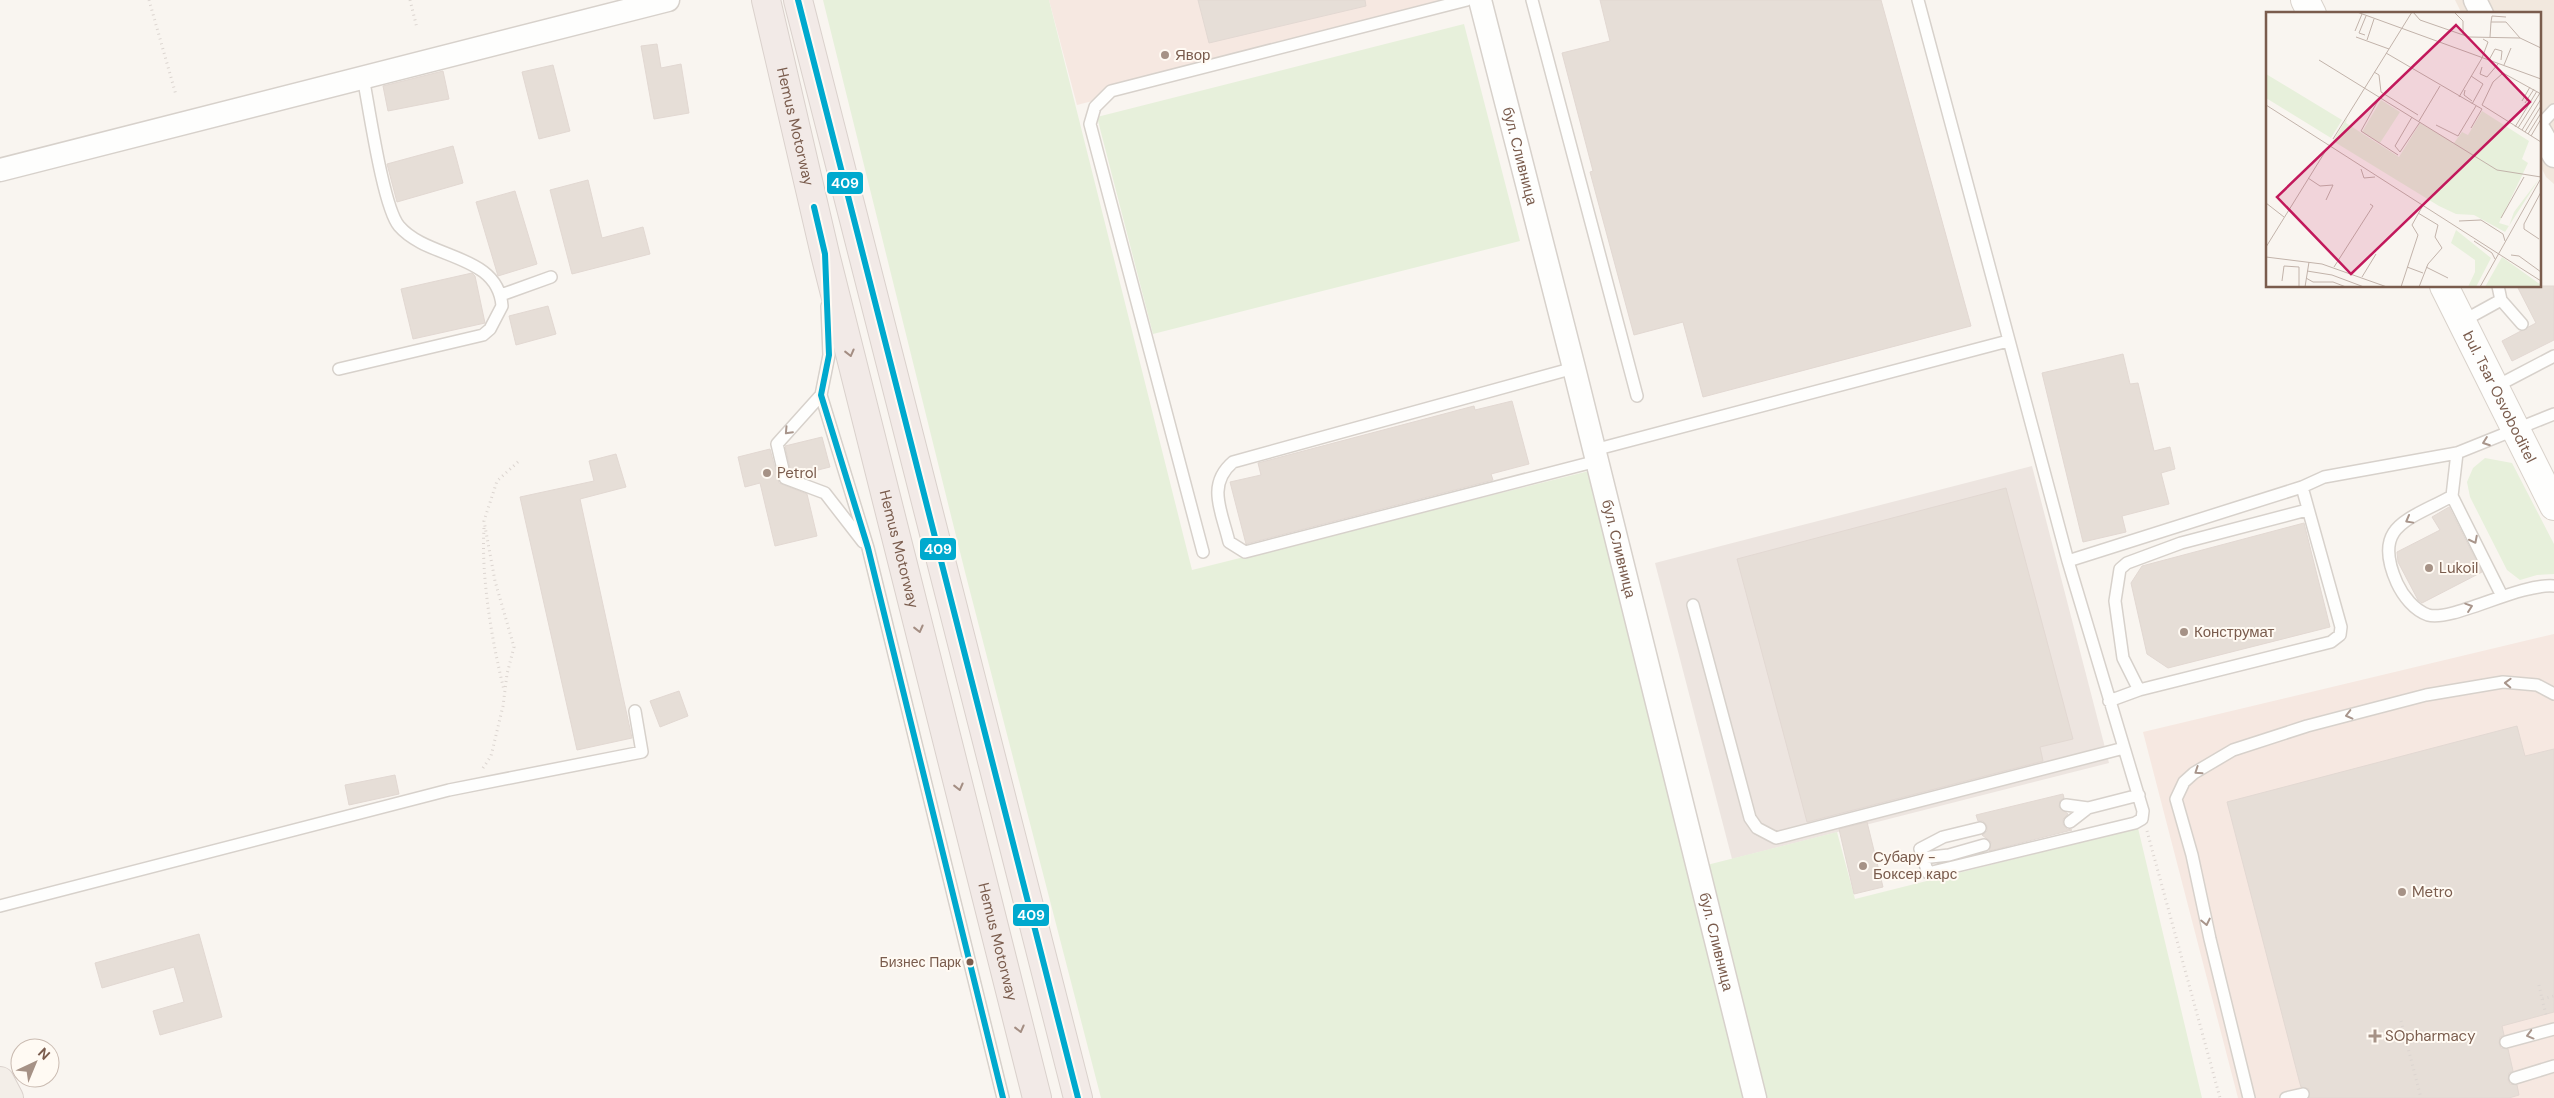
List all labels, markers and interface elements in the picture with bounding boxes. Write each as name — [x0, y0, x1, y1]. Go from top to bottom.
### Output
inset map — [2266, 12, 2542, 288]
place label: Явор — [1175, 45, 1210, 65]
marker: Явор — [1159, 49, 1171, 61]
street label: Hemus Motorway — [772, 65, 819, 189]
street label: бул. Сливница — [1498, 105, 1542, 208]
line badge: 409 — [826, 171, 864, 195]
text: 409 — [831, 174, 859, 192]
street label: bul. Tsar Osvoboditel — [2458, 328, 2541, 466]
one-way arrow — [844, 348, 855, 357]
one-way arrow — [785, 426, 794, 435]
one-way arrow — [2482, 436, 2491, 446]
place label: Petrol — [777, 463, 817, 483]
marker: Petrol — [761, 467, 773, 479]
street label: Hemus Motorway — [875, 488, 924, 611]
street label: бул. Сливница — [1597, 497, 1641, 601]
one-way arrow — [2406, 514, 2415, 524]
one-way arrow — [2468, 535, 2478, 544]
line badge: 409 — [919, 537, 957, 561]
text: 409 — [924, 540, 952, 558]
place label: Lukoil — [2439, 558, 2478, 578]
marker: Lukoil — [2423, 562, 2435, 574]
one-way arrow — [2464, 603, 2472, 613]
place label: Конструмат — [2194, 622, 2275, 642]
one-way arrow — [914, 624, 924, 632]
marker: Конструмат — [2178, 626, 2190, 638]
one-way arrow — [2503, 677, 2511, 688]
one-way arrow — [2344, 709, 2353, 720]
one-way arrow — [2194, 765, 2203, 775]
one-way arrow — [953, 782, 964, 791]
place label: Субару - Боксер карс — [1873, 847, 1958, 884]
marker: Субару - Боксер карс — [1857, 860, 1869, 872]
street label: Hemus Motorway — [973, 881, 1022, 1004]
place label: Metro — [2412, 882, 2453, 902]
marker: Metro — [2396, 886, 2408, 898]
street label: бул. Сливница — [1694, 890, 1738, 994]
line badge: 409 — [1012, 903, 1050, 927]
text: 409 — [1017, 906, 1045, 924]
one-way arrow — [2200, 917, 2211, 926]
place label: Бизнес Парк — [880, 953, 962, 971]
marker: Бизнес Парк — [965, 957, 975, 967]
one-way arrow — [1014, 1025, 1025, 1034]
place label: SOpharmacy — [2385, 1026, 2476, 1046]
marker: SOpharmacy — [2369, 1030, 2381, 1042]
one-way arrow — [2526, 1030, 2534, 1040]
north arrow — [10, 1038, 60, 1088]
text: N — [34, 1044, 54, 1064]

